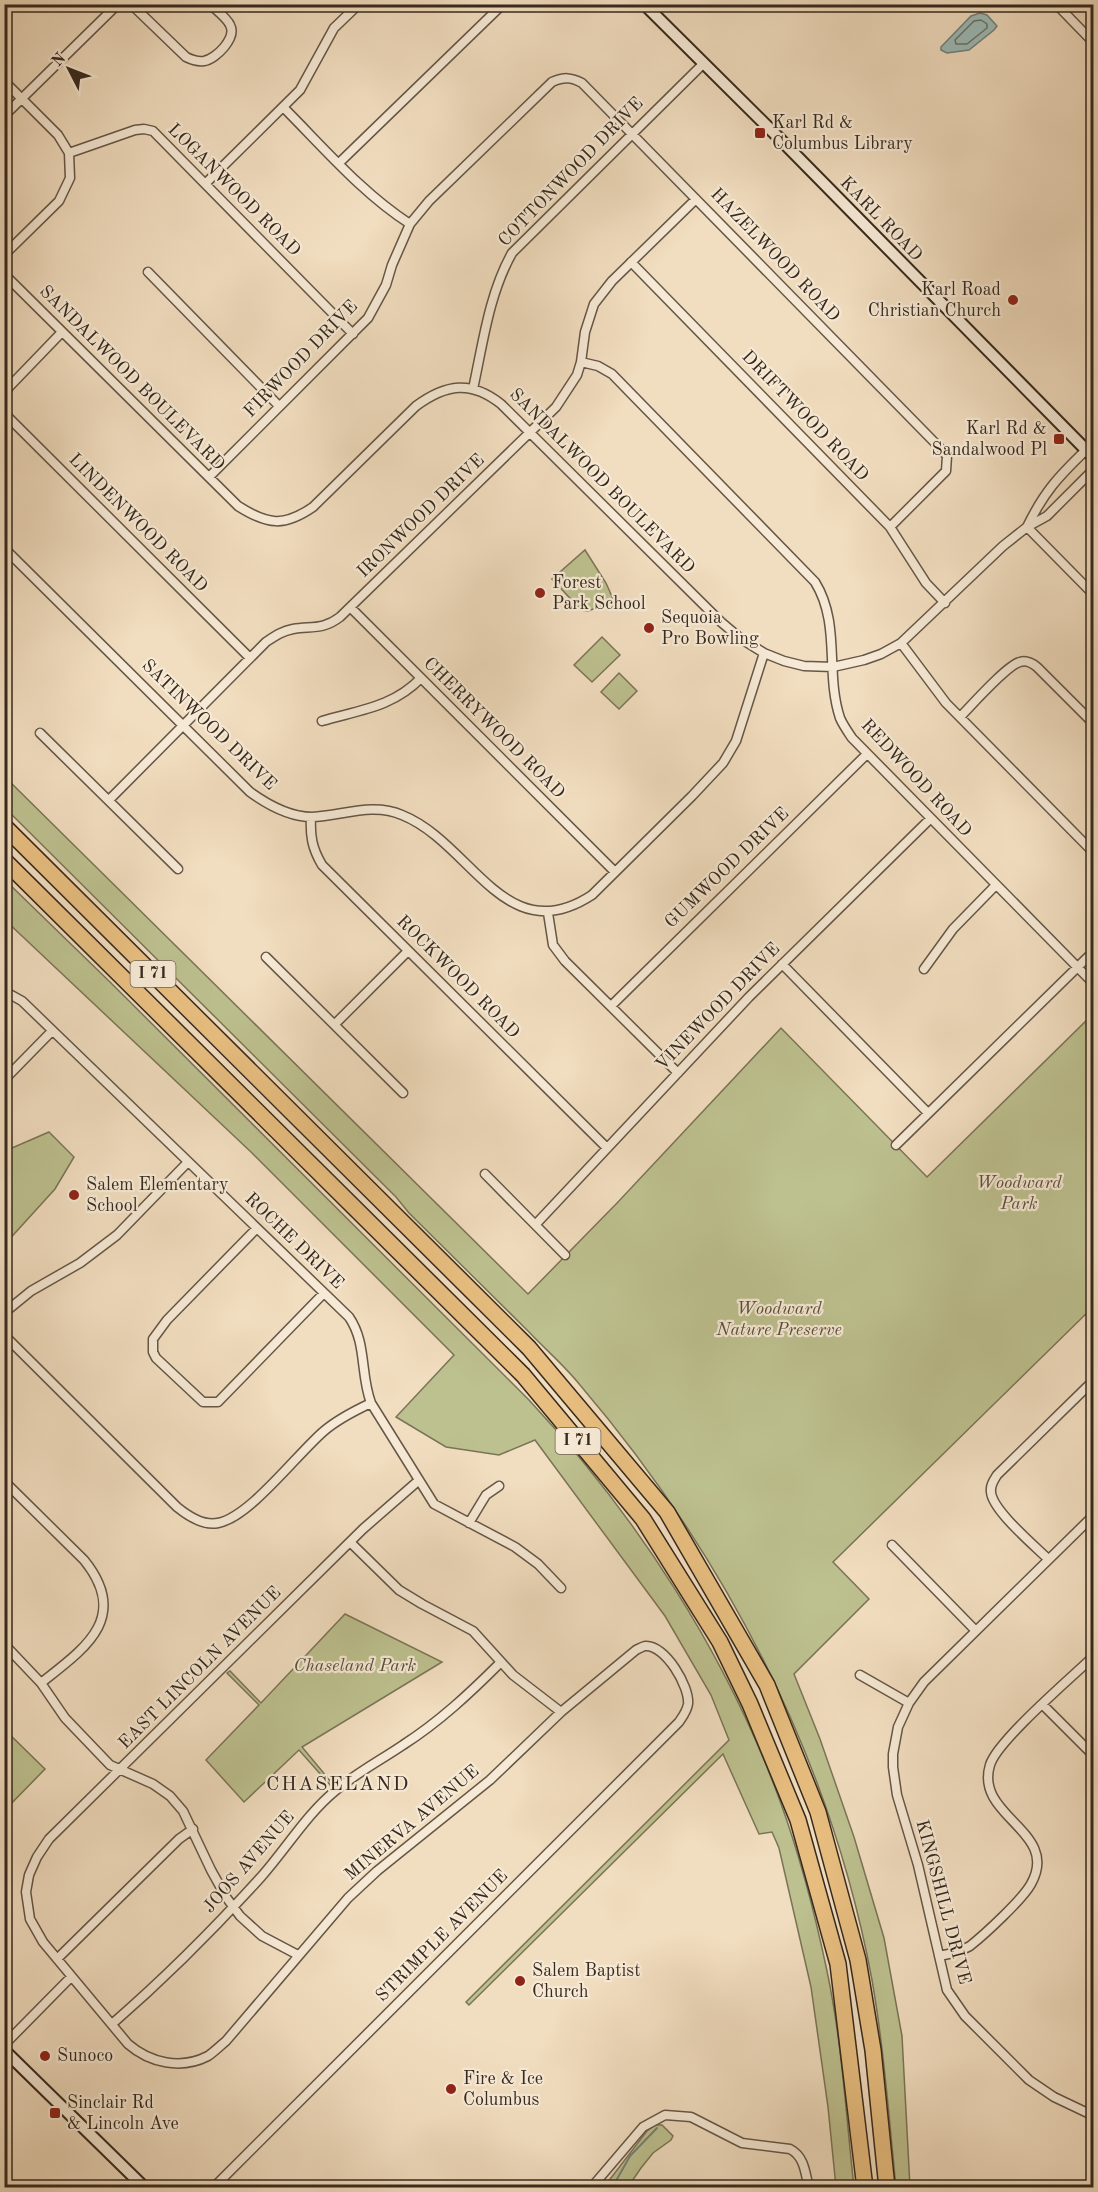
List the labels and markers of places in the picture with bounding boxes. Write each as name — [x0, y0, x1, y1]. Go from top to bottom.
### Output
place label: Karl Rd & Columbus Library — [772, 114, 913, 153]
marker: Karl Rd & Columbus Library — [753, 126, 767, 140]
place label: Karl Road Christian Church — [868, 281, 1001, 320]
marker: Karl Road Christian Church — [1006, 293, 1020, 307]
place label: Karl Rd & Sandalwood Pl — [932, 420, 1047, 459]
marker: Karl Rd & Sandalwood Pl — [1052, 432, 1066, 446]
place label: Forest Park School — [552, 574, 646, 613]
marker: Forest Park School — [533, 586, 547, 600]
place label: Sequoia Pro Bowling — [661, 609, 759, 648]
marker: Sequoia Pro Bowling — [642, 621, 656, 635]
place label: Salem Elementary School — [86, 1176, 229, 1215]
marker: Salem Elementary School — [67, 1188, 81, 1202]
place label: Salem Baptist Church — [532, 1962, 640, 2001]
marker: Salem Baptist Church — [513, 1974, 527, 1988]
place label: Sunoco — [57, 2047, 113, 2065]
marker: Sunoco — [38, 2049, 52, 2063]
place label: Fire & Ice Columbus — [463, 2070, 543, 2109]
marker: Fire & Ice Columbus — [444, 2082, 458, 2096]
place label: Sinclair Rd & Lincoln Ave — [67, 2094, 179, 2133]
marker: Sinclair Rd & Lincoln Ave — [48, 2106, 62, 2120]

